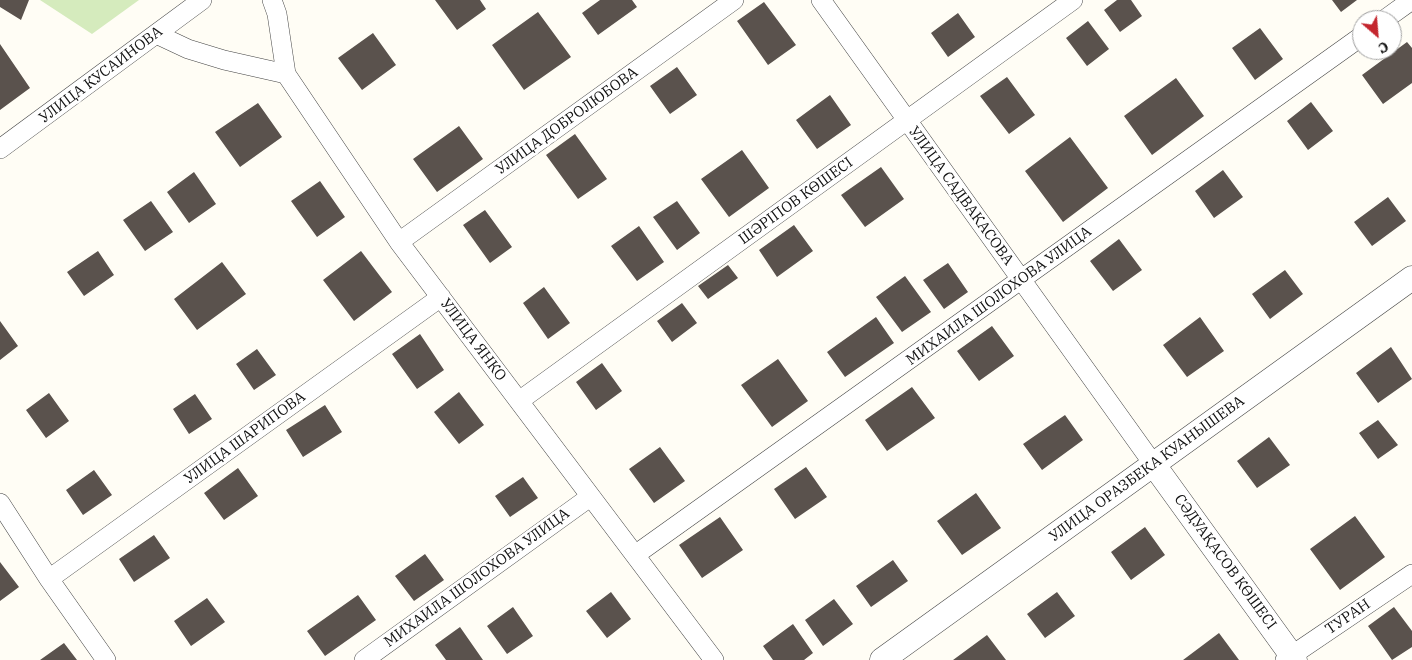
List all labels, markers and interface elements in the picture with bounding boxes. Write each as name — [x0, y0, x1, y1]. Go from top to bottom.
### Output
north arrow — [1352, 10, 1402, 60]
street label: УЛИЦА КУСАИНОВА — [36, 23, 166, 127]
text: С — [1375, 37, 1392, 58]
street label: УЛИЦА ДОБРОЛЮБОВА — [492, 63, 642, 179]
street label: УЛИЦА САДВАКАСОВА — [905, 123, 1017, 269]
street label: ШӘРІПОВ КӨШЕСІ — [735, 154, 857, 248]
street label: МИХАИЛА ШОЛОХОВА УЛИЦА — [903, 223, 1095, 369]
street label: УЛИЦА ЯНКО — [436, 295, 510, 385]
street label: УЛИЦА ШАРИПОВА — [181, 388, 309, 488]
street label: УЛИЦА ОРАЗБЕКА КУАНЫШЕВА — [1046, 392, 1248, 546]
street label: СӘДУАҚАСОВ КӨШЕСІ — [1170, 491, 1280, 633]
street label: МИХАИЛА ШОЛОХОВА УЛИЦА — [381, 505, 573, 651]
street label: ТУРАН — [1322, 595, 1374, 639]

